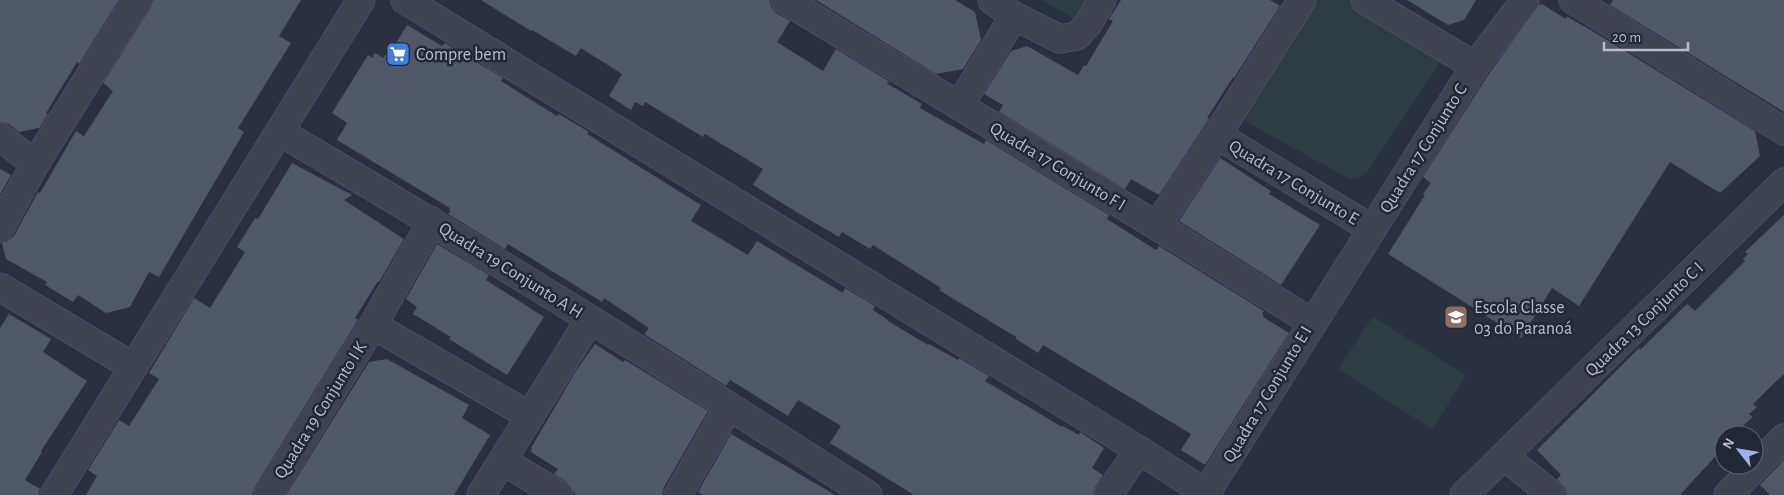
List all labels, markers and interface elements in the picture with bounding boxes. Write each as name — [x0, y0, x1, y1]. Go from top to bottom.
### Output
scale bar — [1604, 20, 1688, 52]
text: 20 m — [1612, 30, 1641, 45]
supermarket icon: Compre bem — [385, 41, 411, 67]
place label: Compre bem — [416, 46, 506, 64]
street label: Quadra 17 Conjunto C — [1377, 81, 1471, 216]
street label: Quadra 17 Conjunto F I — [986, 119, 1128, 214]
street label: Quadra 17 Conjunto E — [1225, 137, 1362, 229]
street label: Quadra 19 Conjunto A H — [435, 219, 586, 322]
street label: Quadra 13 Conjunto C I — [1582, 259, 1707, 380]
place label: Escola Classe 03 do Paranoá — [1474, 299, 1572, 338]
school or university icon: Escola Classe 03 do Paranoá — [1443, 304, 1469, 330]
street label: Quadra 17 Conjunto E I — [1220, 323, 1316, 466]
street label: Quadra 19 Conjunto I K — [271, 339, 370, 482]
north arrow — [1714, 425, 1764, 475]
text: N — [1720, 436, 1737, 452]

